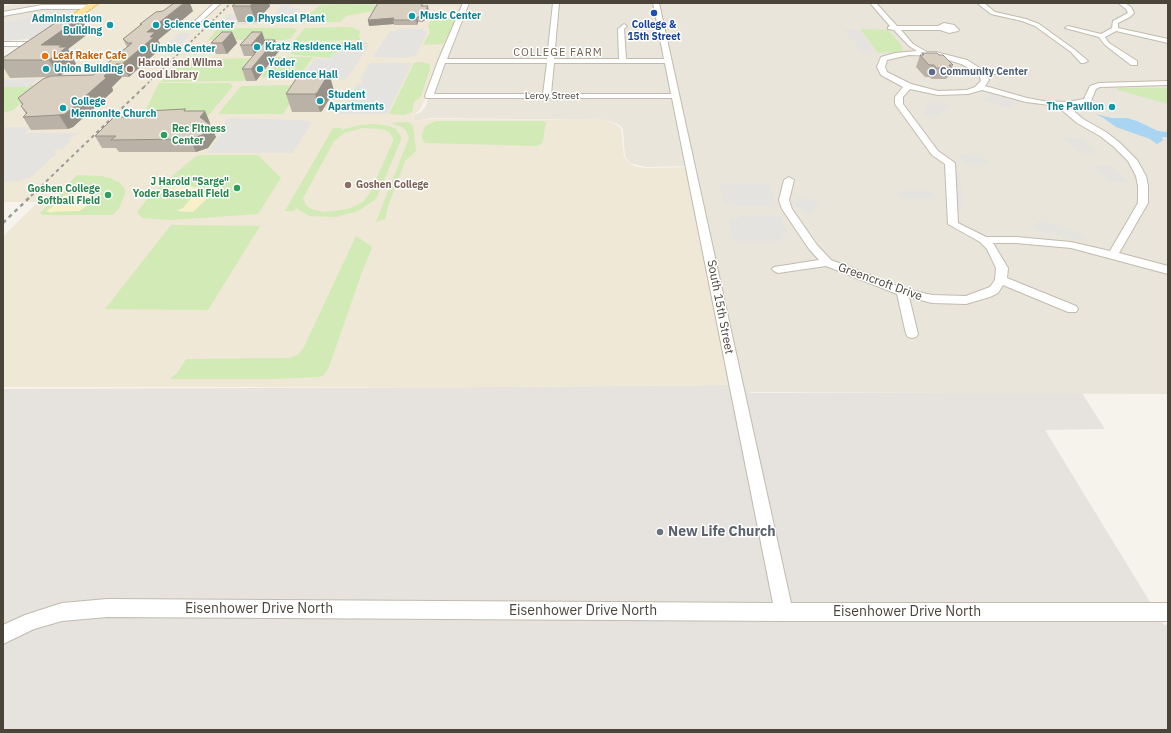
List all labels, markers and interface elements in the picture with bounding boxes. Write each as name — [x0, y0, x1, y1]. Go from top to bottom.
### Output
marker: College & 15th Street — [649, 8, 659, 18]
place label: Music Center — [420, 10, 481, 22]
marker: Music Center — [407, 11, 417, 21]
place label: Administration Building — [32, 13, 102, 36]
place label: Physical Plant — [258, 13, 325, 25]
marker: Physical Plant — [245, 14, 255, 24]
place label: Science Center — [164, 19, 234, 31]
place label: College & 15th Street — [627, 19, 681, 42]
marker: Administration Building — [105, 20, 115, 30]
marker: Science Center — [151, 20, 161, 30]
place label: Kratz Residence Hall — [265, 41, 363, 53]
marker: Kratz Residence Hall — [252, 42, 262, 52]
place label: Umble Center — [151, 43, 216, 55]
marker: Umble Center — [138, 44, 148, 54]
district label: COLLEGE FARM — [513, 46, 603, 60]
place label: Leaf Raker Cafe — [53, 50, 127, 62]
marker: Leaf Raker Cafe — [40, 51, 50, 61]
place label: Harold and Wilma Good Library — [138, 57, 222, 80]
place label: Yoder Residence Hall — [268, 57, 338, 80]
place label: Union Building — [54, 63, 123, 75]
marker: Union Building — [41, 64, 51, 74]
marker: Harold and Wilma Good Library — [125, 64, 135, 74]
marker: Yoder Residence Hall — [255, 64, 265, 74]
place label: Community Center — [940, 66, 1028, 78]
marker: Community Center — [927, 67, 937, 77]
place label: Student Apartments — [328, 89, 384, 112]
street label: Leroy Street — [525, 90, 579, 102]
place label: College Mennonite Church — [71, 96, 157, 120]
marker: Student Apartments — [315, 96, 325, 106]
place label: The Pavilion — [1046, 101, 1104, 113]
marker: The Pavilion — [1107, 102, 1117, 112]
marker: College Mennonite Church — [58, 103, 68, 113]
place label: Rec Fitness Center — [172, 123, 226, 146]
marker: Rec Fitness Center — [159, 130, 169, 140]
place label: J Harold "Sarge" Yoder Baseball Field — [133, 176, 229, 200]
place label: Goshen College — [356, 179, 429, 191]
marker: Goshen College — [343, 180, 353, 190]
place label: Goshen College Softball Field — [27, 183, 100, 206]
marker: J Harold "Sarge" Yoder Baseball Field — [232, 183, 242, 193]
marker: Goshen College Softball Field — [103, 190, 113, 200]
street label: South 15th Street — [704, 259, 736, 355]
street label: Greencroft Drive — [836, 260, 924, 304]
place label: New Life Church — [668, 524, 776, 540]
marker: New Life Church — [655, 527, 665, 537]
street label: Eisenhower Drive North — [185, 601, 333, 617]
street label: Eisenhower Drive North — [509, 603, 657, 619]
street label: Eisenhower Drive North — [833, 604, 981, 620]

